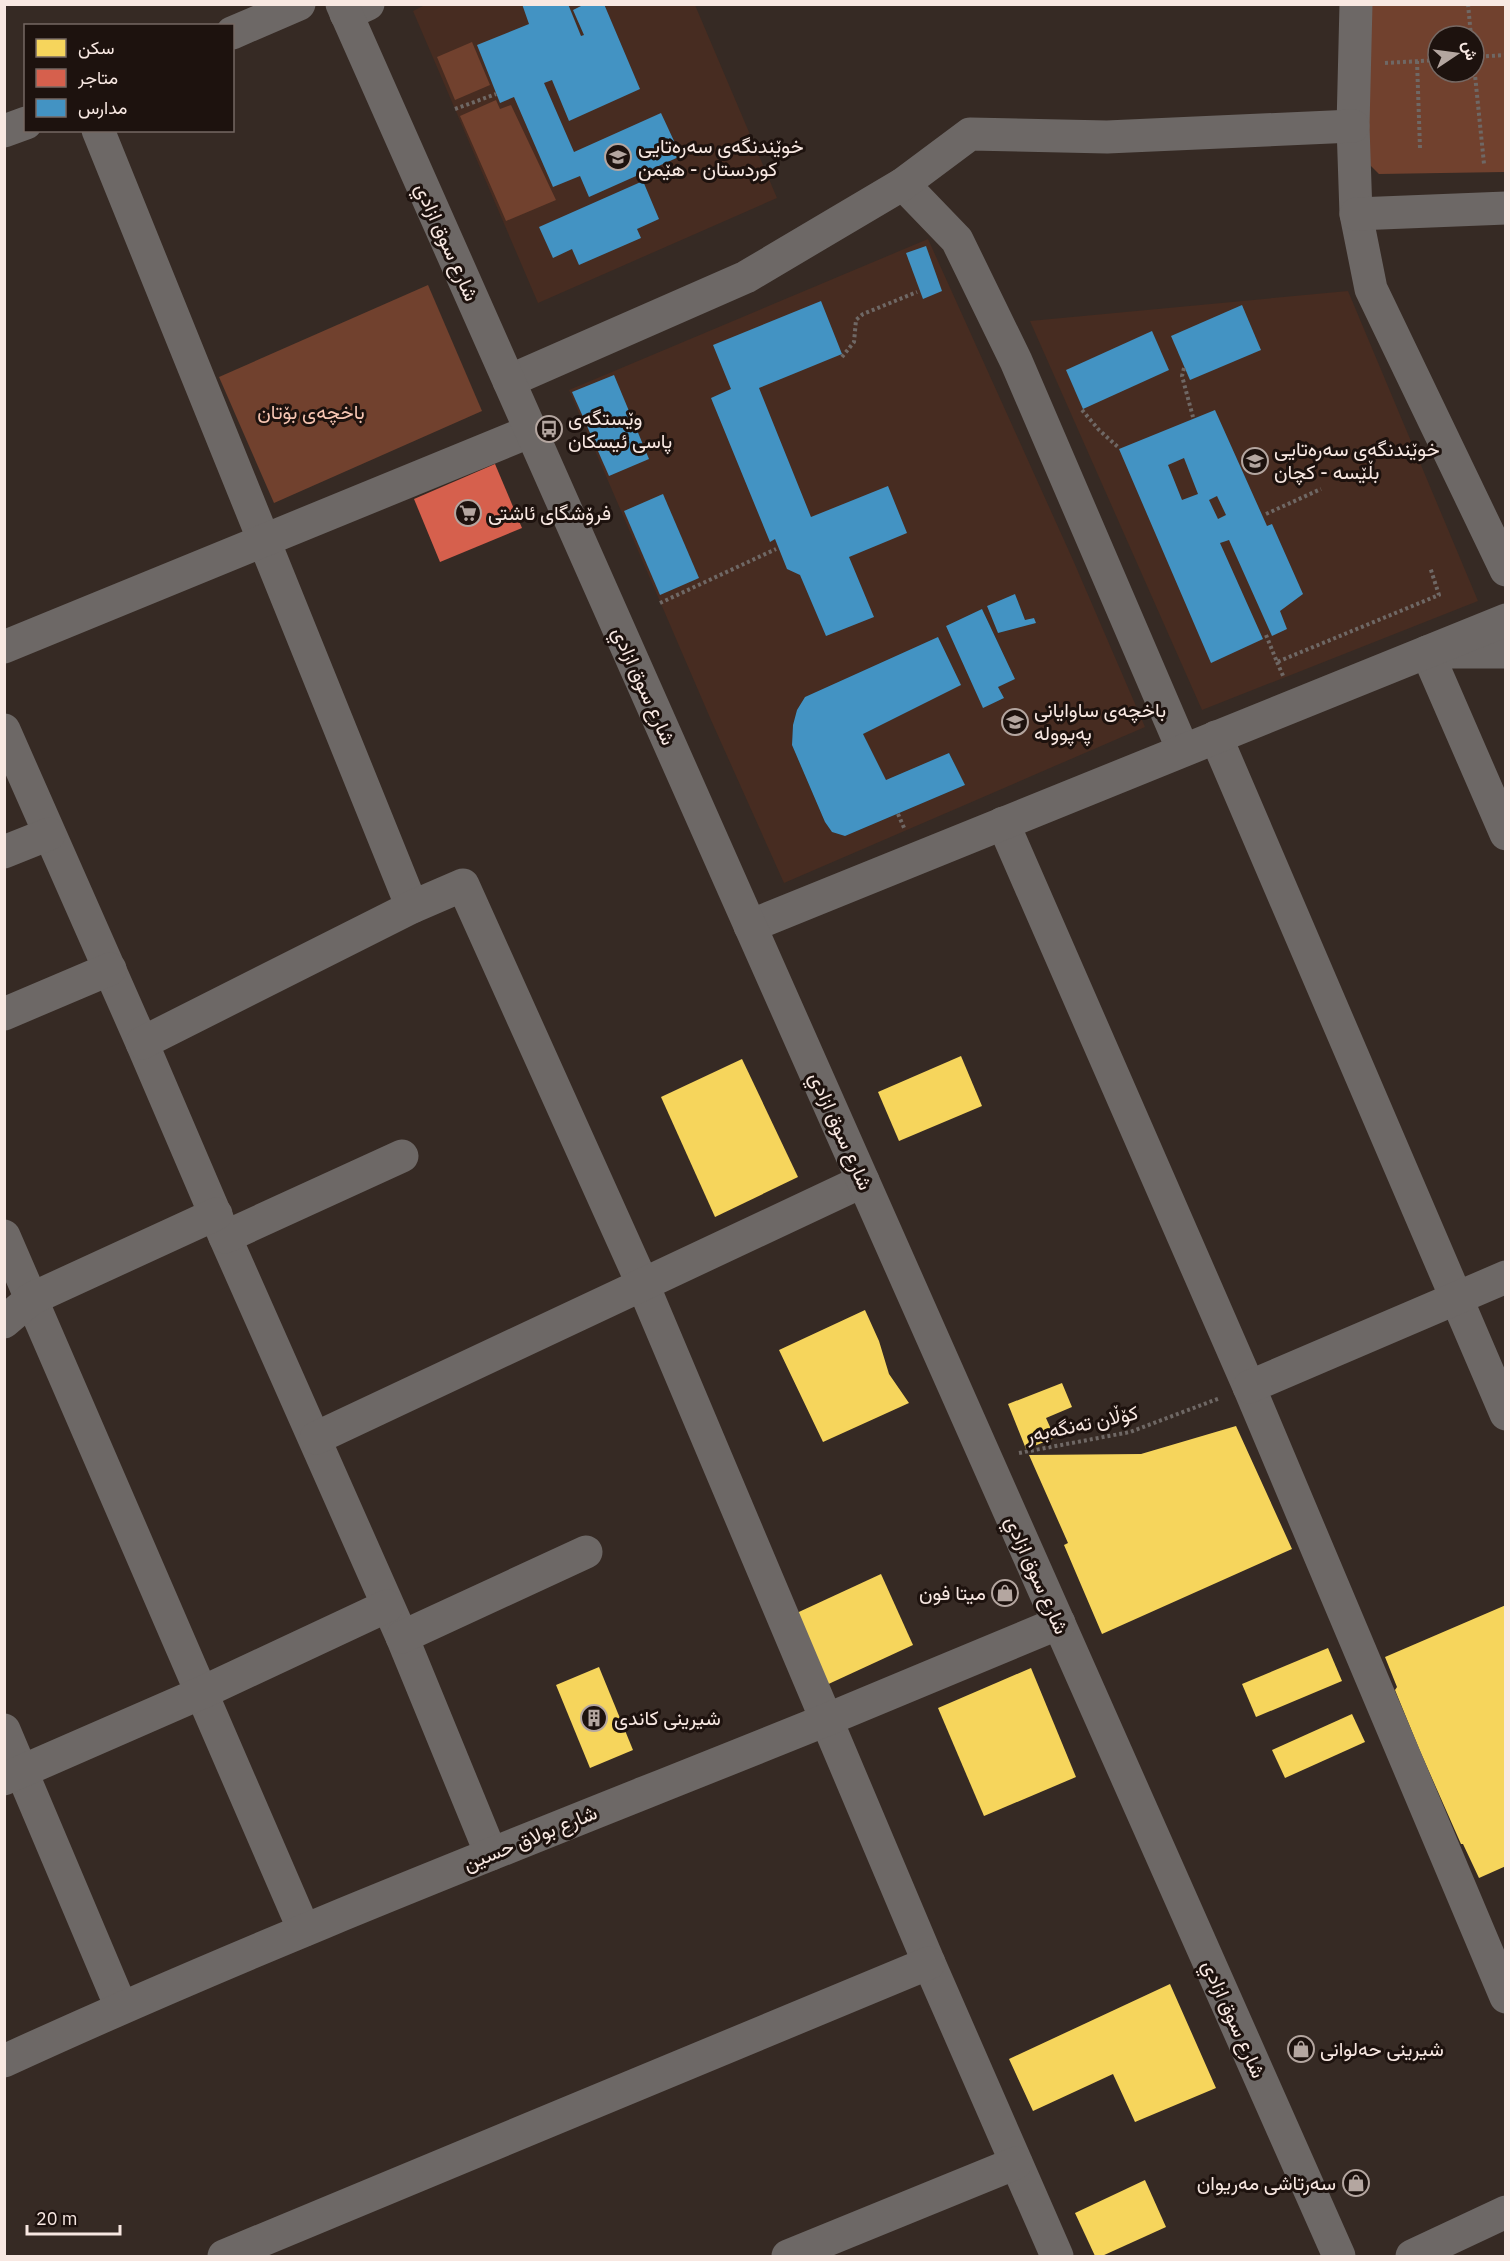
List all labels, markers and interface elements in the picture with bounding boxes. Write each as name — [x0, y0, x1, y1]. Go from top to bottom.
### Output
legend — [24, 24, 234, 132]
north arrow — [1426, 24, 1486, 84]
text: سكن — [78, 36, 114, 59]
text: ش — [1459, 39, 1483, 62]
text: متاجر — [77, 66, 118, 89]
text: مدارس — [78, 96, 127, 119]
place label: خوێندنگەی سەرەتایی کوردستان - هێمن — [638, 132, 804, 182]
school or university icon: خوێندنگەی سەرەتایی کوردستان - هێمن — [603, 142, 633, 172]
street label: شارع سوق ازادي — [406, 178, 486, 307]
park label: باخچەی بۆتان — [257, 398, 365, 426]
place label: وێستگەی پاسی ئیسکان — [568, 404, 672, 455]
bus stop icon: وێستگەی پاسی ئیسکان — [534, 414, 564, 444]
place label: خوێندنگەی سەرەتایی بڵێسە - کچان — [1274, 435, 1440, 486]
school or university icon: خوێندنگەی سەرەتایی بڵێسە - کچان — [1240, 446, 1270, 476]
supermarket icon: فرۆشگای ئاشتی — [453, 498, 483, 528]
place label: فرۆشگای ئاشتی — [488, 499, 611, 526]
street label: شارع سوق ازادي — [603, 622, 683, 751]
place label: باخچەی ساوایانی پەپوولە — [1034, 696, 1166, 747]
school or university icon: باخچەی ساوایانی پەپوولە — [1000, 707, 1030, 737]
street label: شارع سوق ازادي — [800, 1067, 880, 1196]
street label: کۆڵان تەنگەبەر — [1022, 1398, 1140, 1449]
street label: شارع سوق ازادي — [996, 1511, 1076, 1640]
shop icon: ميتا فون — [990, 1578, 1020, 1608]
place label: ميتا فون — [919, 1579, 986, 1606]
building icon: شیرینی کاندی — [579, 1703, 609, 1733]
place label: شیرینی کاندی — [614, 1704, 721, 1731]
street label: شارع بولاق حسين — [459, 1798, 601, 1878]
street label: شارع سوق ازادي — [1193, 1955, 1273, 2084]
shop icon: شیرینی حەلوانی — [1286, 2034, 1316, 2064]
place label: شیرینی حەلوانی — [1320, 2035, 1444, 2062]
shop icon: سەرتاشی مەریوان — [1341, 2168, 1371, 2198]
place label: سەرتاشی مەریوان — [1197, 2169, 1336, 2196]
scale bar — [27, 2198, 120, 2236]
text: 20 m — [36, 2207, 78, 2230]

